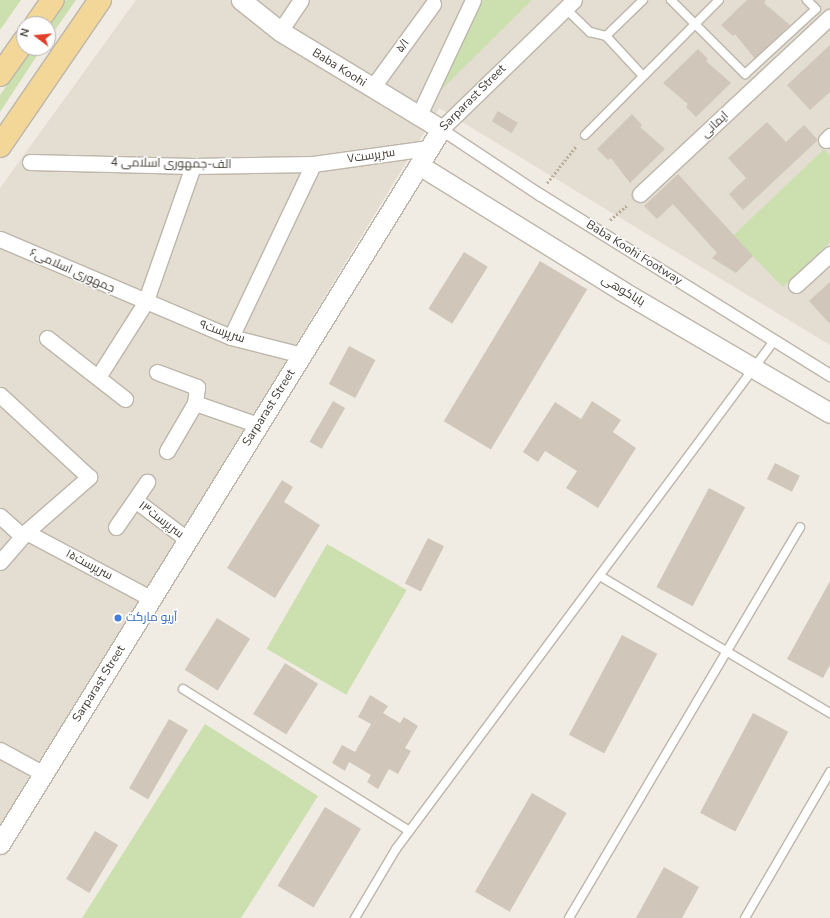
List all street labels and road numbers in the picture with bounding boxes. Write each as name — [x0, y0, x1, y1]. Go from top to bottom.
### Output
street label: ۵/۱ — [393, 36, 413, 56]
street label: Baba Koohi — [309, 46, 369, 90]
street label: Sarparast Street — [437, 62, 509, 134]
street label: ایمانی — [698, 109, 732, 141]
street label: سرپرست۷ — [346, 146, 396, 166]
street label: 4 الف-جمهوری اسلامی — [111, 156, 231, 172]
street label: Baba Koohi Footway — [583, 218, 685, 288]
street label: جمهوری اسلامی۶ — [27, 246, 117, 296]
street label: باباکوهی — [599, 272, 647, 310]
street label: سرپرست۹ — [197, 318, 247, 346]
street label: Sarparast Street — [240, 367, 298, 449]
street label: سرپرست۱۳ — [136, 498, 186, 542]
street label: سرپرست۱۵ — [63, 547, 115, 583]
street label: Sarparast Street — [70, 643, 128, 725]

